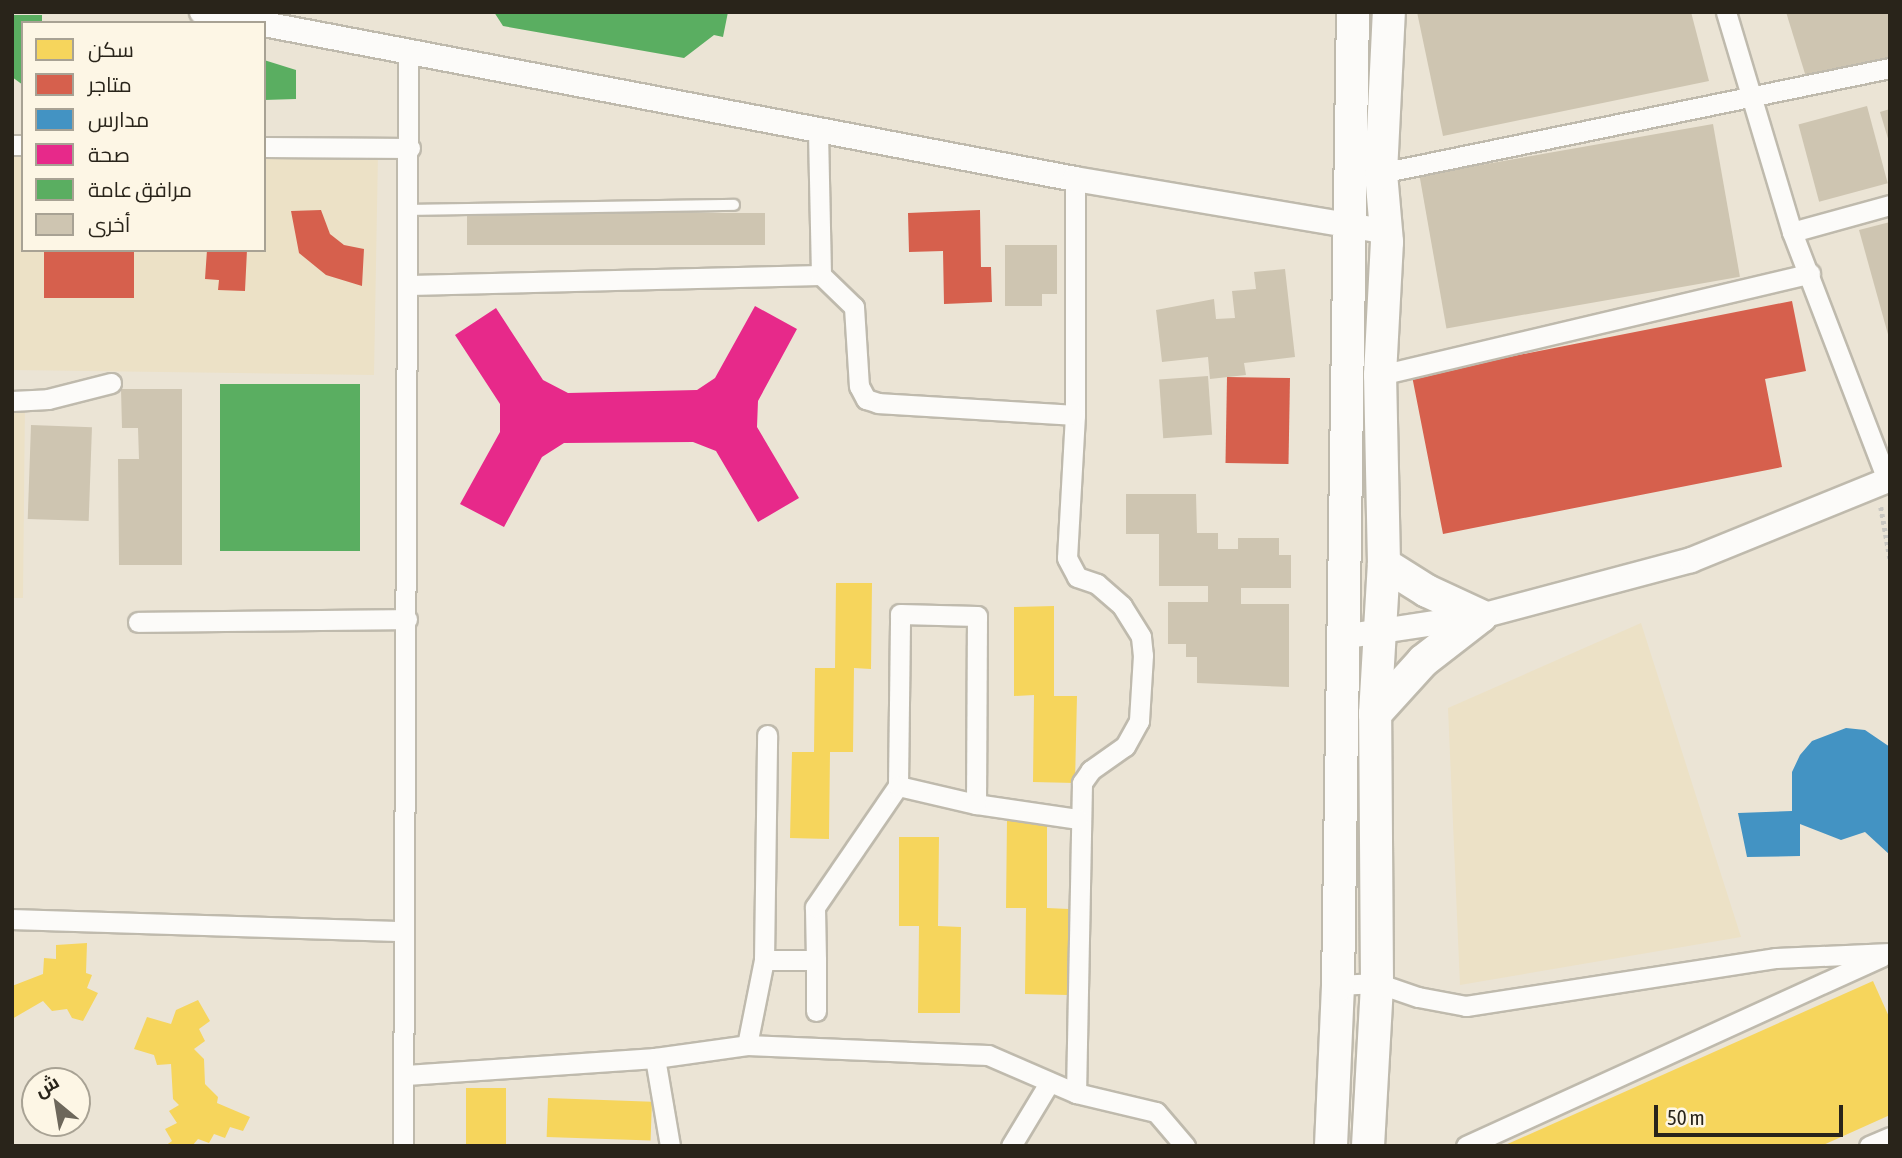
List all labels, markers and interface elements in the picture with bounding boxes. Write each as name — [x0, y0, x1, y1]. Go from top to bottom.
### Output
legend — [21, 21, 266, 252]
text: سكن — [88, 37, 134, 61]
text: متاجر — [88, 72, 132, 96]
text: مدارس — [88, 107, 149, 131]
text: صحة — [88, 142, 130, 166]
text: مرافق عامة — [88, 177, 192, 201]
text: أخرى — [88, 212, 130, 236]
north arrow — [21, 1067, 91, 1137]
text: ش — [30, 1070, 63, 1101]
scale bar — [1657, 1092, 1846, 1136]
text: 50 m — [1667, 1105, 1705, 1129]

